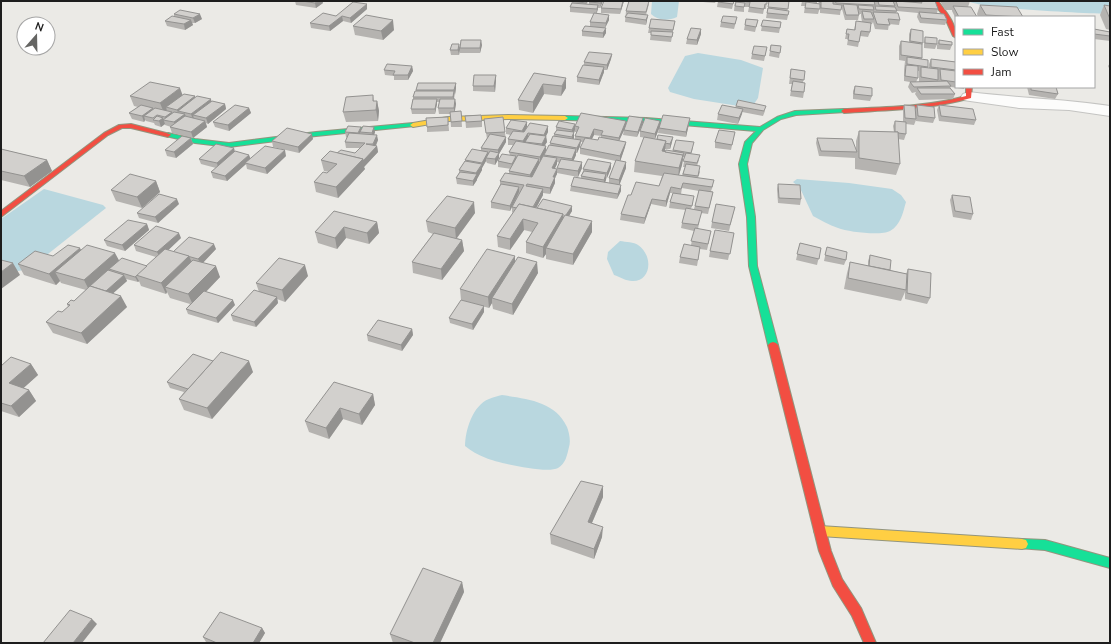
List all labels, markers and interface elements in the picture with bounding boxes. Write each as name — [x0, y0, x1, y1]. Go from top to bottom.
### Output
north arrow — [16, 16, 56, 56]
legend — [955, 16, 1095, 88]
text: N — [33, 19, 46, 36]
text: Fast — [991, 24, 1014, 40]
text: Slow — [991, 44, 1019, 60]
text: Jam — [990, 64, 1012, 80]

